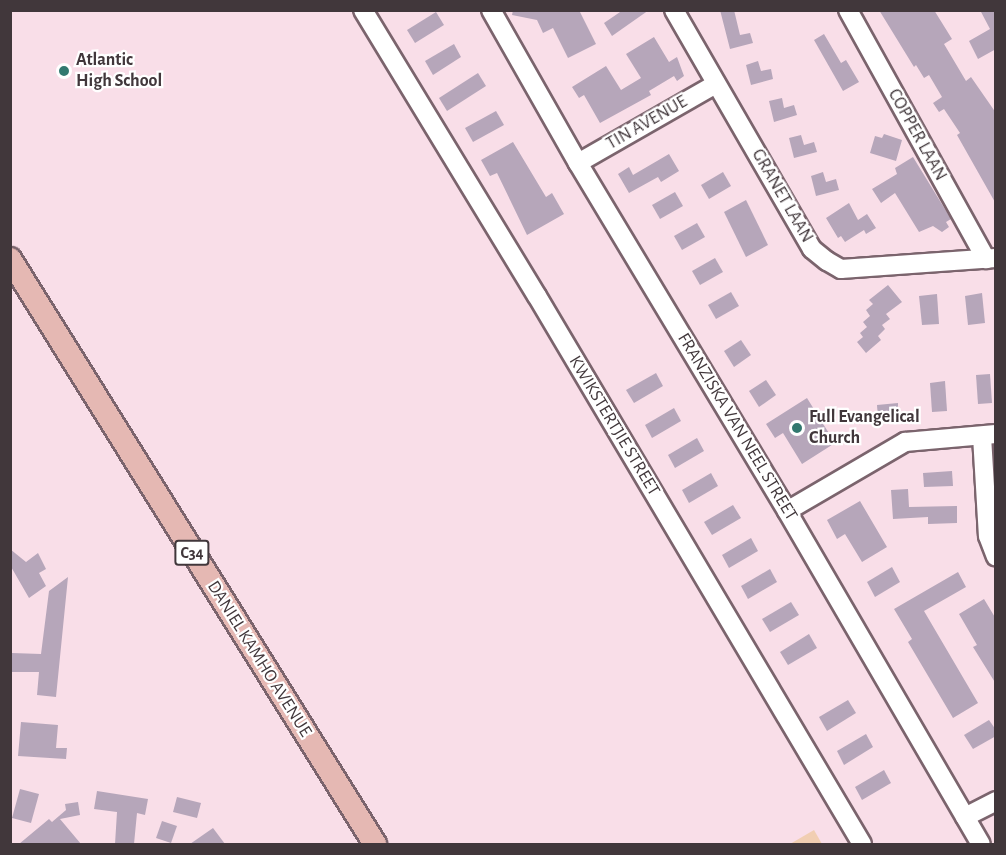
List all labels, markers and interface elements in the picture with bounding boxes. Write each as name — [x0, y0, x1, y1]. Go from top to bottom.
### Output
place label: Atlantic High School — [76, 50, 162, 92]
marker: Atlantic High School — [57, 64, 71, 78]
street label: COPPER LAAN — [883, 85, 951, 185]
street label: TIN AVENUE — [603, 91, 691, 155]
street label: GRANET LAAN — [747, 145, 817, 247]
street label: FRANZISKA VAN NEEL STREET — [672, 329, 802, 525]
street label: KWIKSTERTJIE STREET — [564, 352, 664, 500]
place label: Full Evangelical Church — [809, 407, 920, 450]
marker: Full Evangelical Church — [790, 421, 804, 435]
road number: C34 — [174, 540, 210, 566]
street label: DANIEL KAMHO AVENUE — [202, 577, 316, 741]

